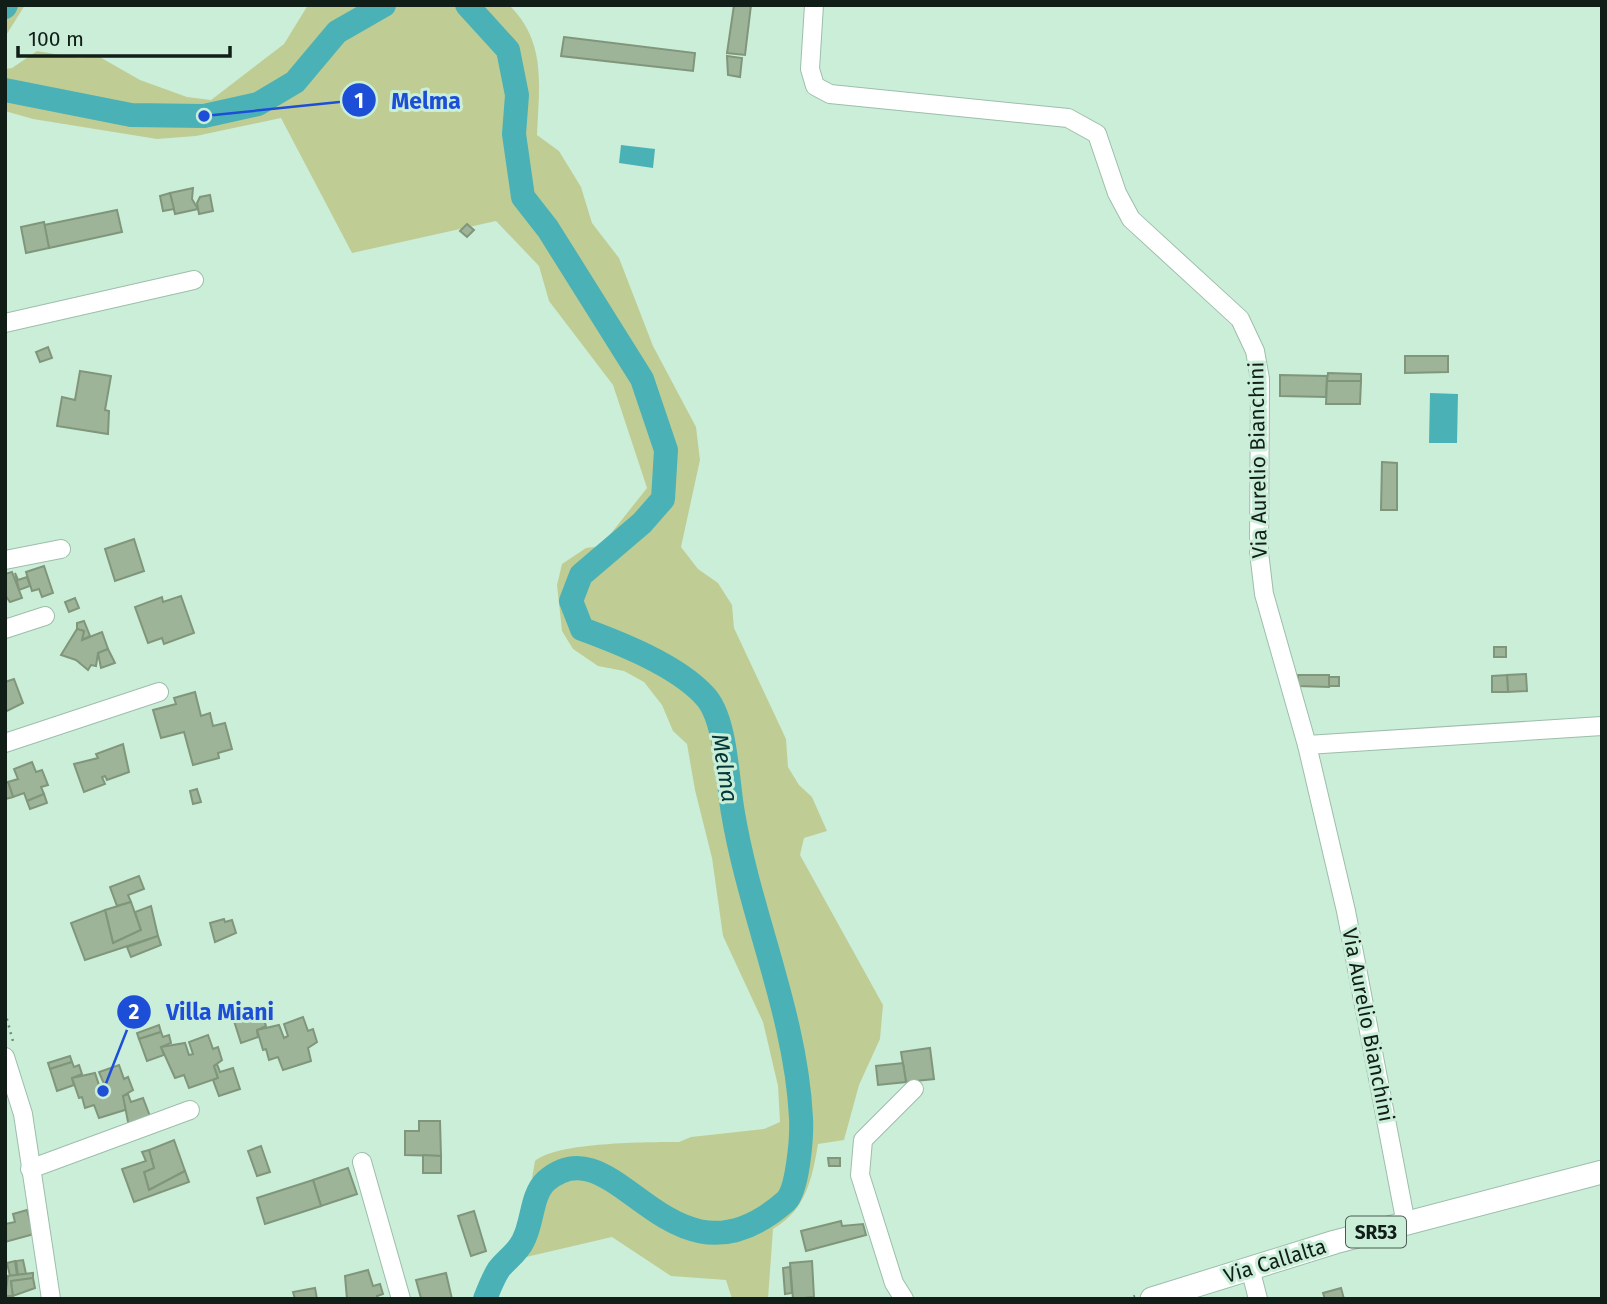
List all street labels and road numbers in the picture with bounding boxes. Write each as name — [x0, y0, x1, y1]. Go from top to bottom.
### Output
street label: Via Aurelio Bianchini — [1243, 361, 1273, 559]
street label: Via Aurelio Bianchini — [1336, 926, 1400, 1124]
road number: SR53 — [1346, 1216, 1406, 1248]
street label: Via Callalta — [1221, 1233, 1329, 1289]

